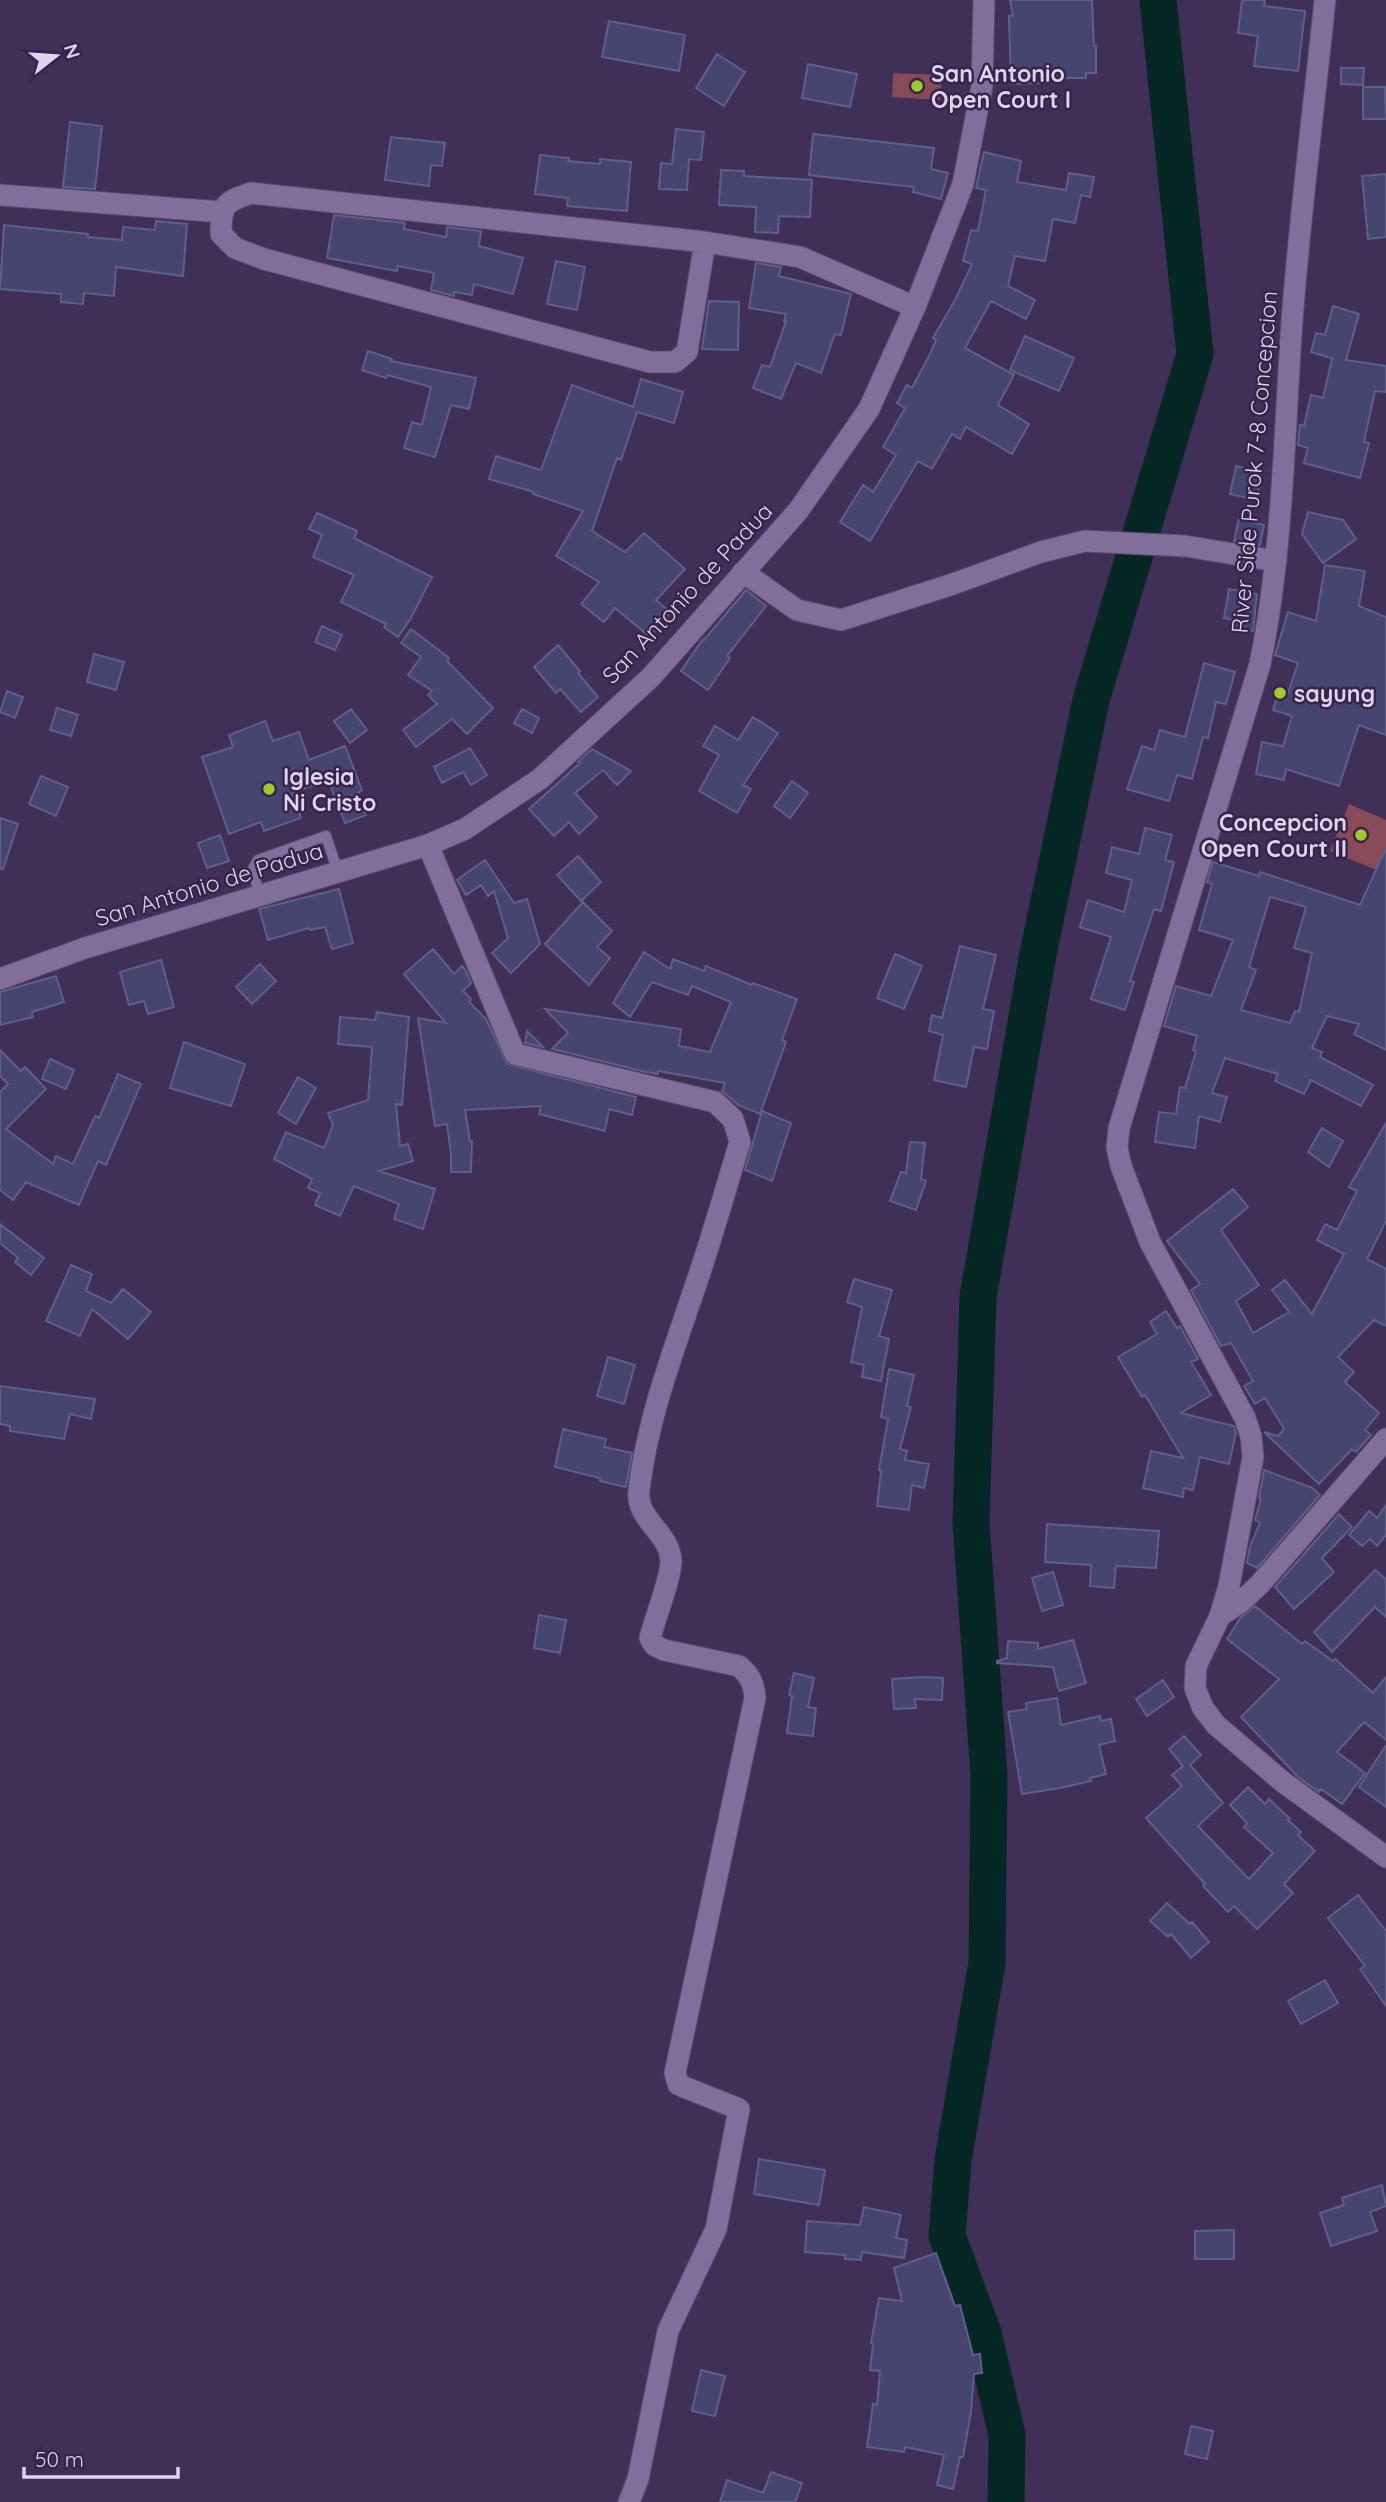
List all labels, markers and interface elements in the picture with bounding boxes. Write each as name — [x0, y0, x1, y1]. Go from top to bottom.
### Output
north arrow — [21, 21, 91, 91]
text: N — [59, 41, 86, 61]
place label: San Antonio Open Court I — [931, 59, 1071, 114]
marker: San Antonio Open Court I — [909, 78, 925, 94]
street label: River Side Purok 7-8 Concepcion — [1225, 290, 1283, 634]
street label: San Antonio de Padua — [596, 497, 778, 689]
place label: sayung — [1294, 679, 1375, 708]
marker: sayung — [1272, 685, 1288, 701]
place label: Iglesia Ni Cristo — [283, 762, 376, 817]
marker: Iglesia Ni Cristo — [261, 781, 277, 797]
place label: Concepcion Open Court II — [1201, 808, 1347, 863]
marker: Concepcion Open Court II — [1353, 827, 1369, 843]
street label: San Antonio de Padua — [92, 836, 326, 932]
scale bar — [24, 2436, 178, 2480]
text: 50 m — [35, 2446, 84, 2472]

